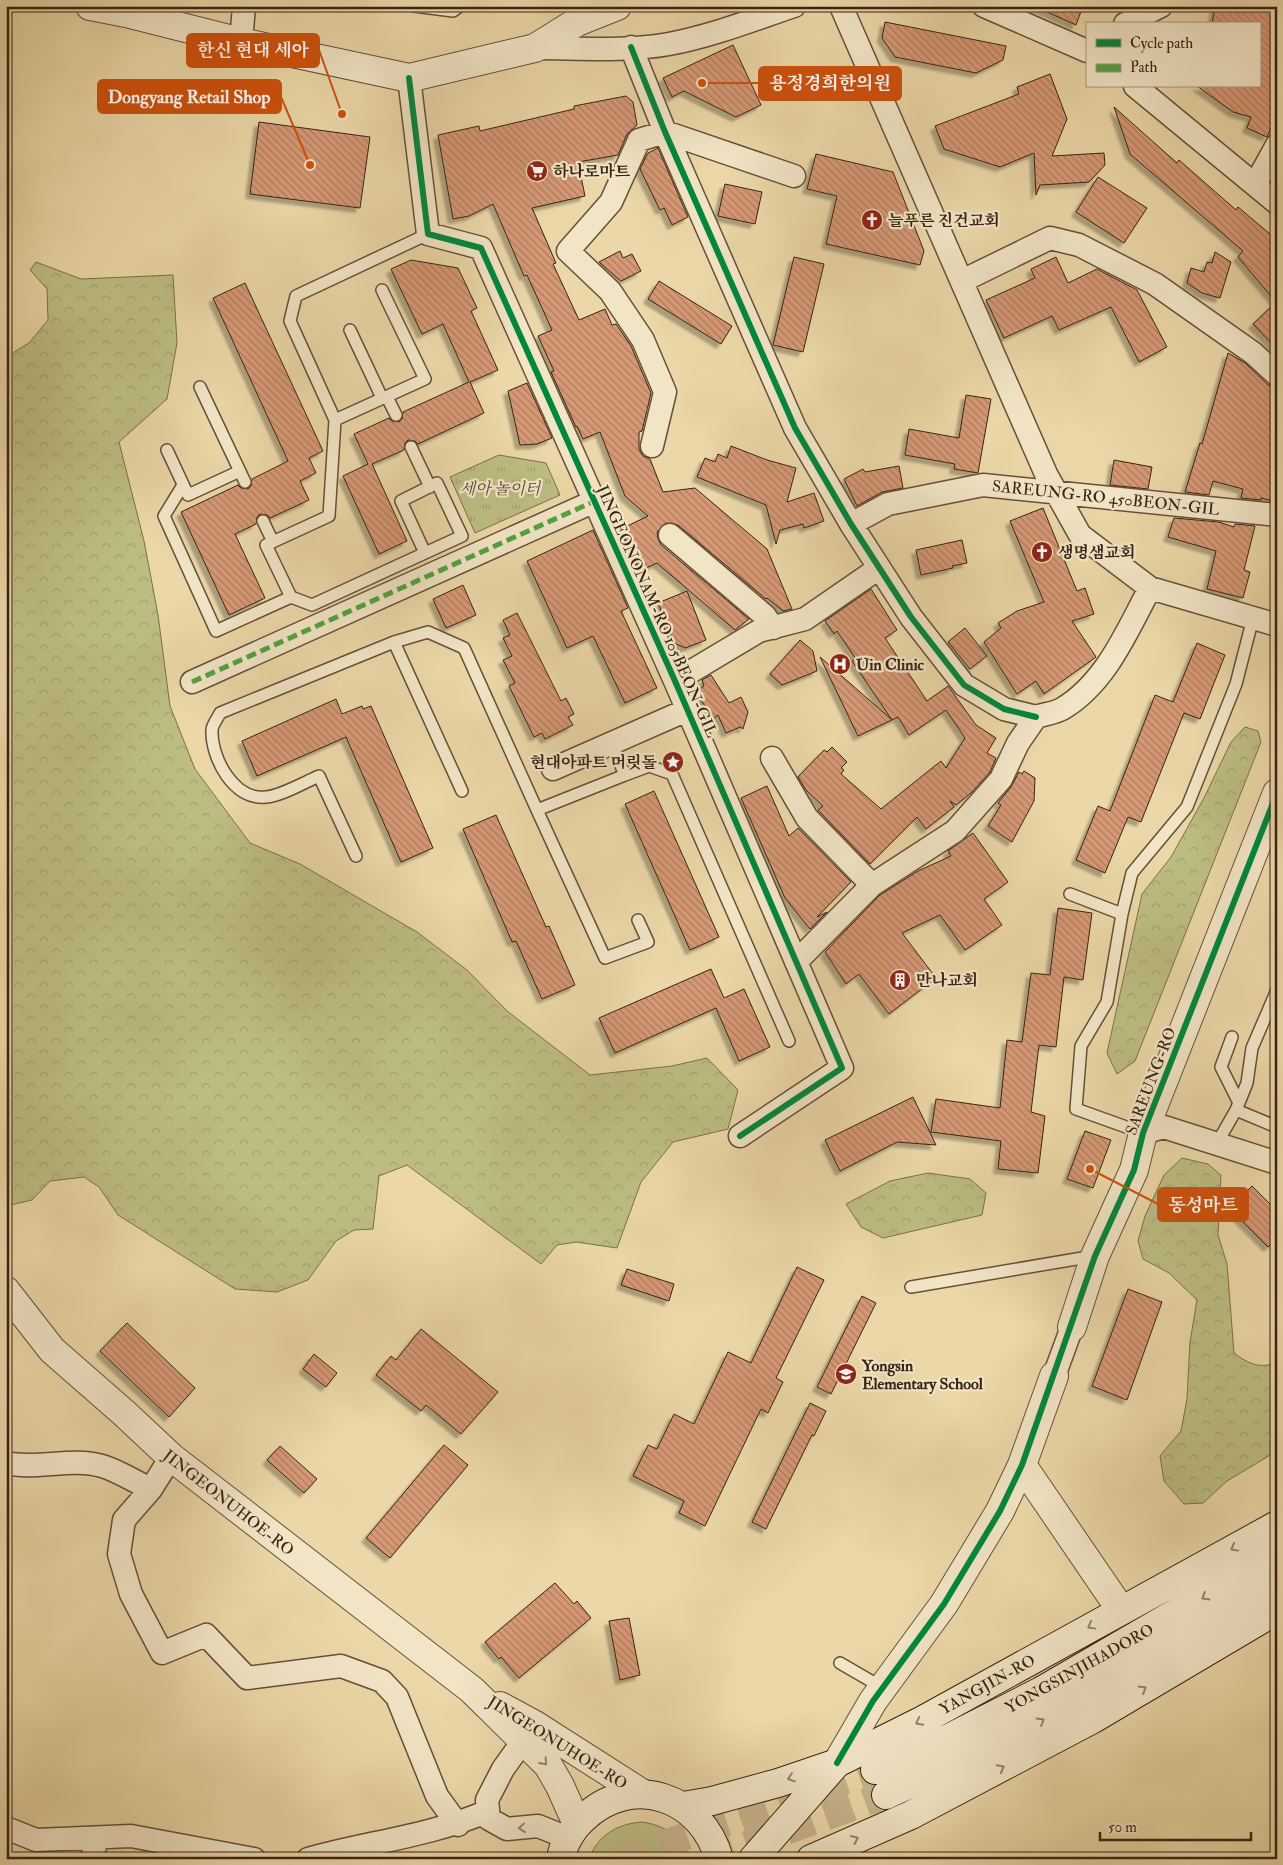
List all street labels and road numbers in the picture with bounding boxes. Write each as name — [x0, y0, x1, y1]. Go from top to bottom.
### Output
street label: SAREUNG-RO 450BEON-GIL — [991, 476, 1221, 520]
street label: JINGEONONAM-RO 105BEON-GIL — [591, 481, 722, 741]
street label: SAREUNG-RO — [1121, 1025, 1181, 1138]
street label: JINGEONUHOE-RO — [157, 1445, 298, 1561]
street label: YONGSINJIHADORO — [1002, 1620, 1158, 1719]
street label: YANGJIN-RO — [936, 1650, 1039, 1720]
street label: JINGEONUHOE-RO — [483, 1691, 631, 1795]

